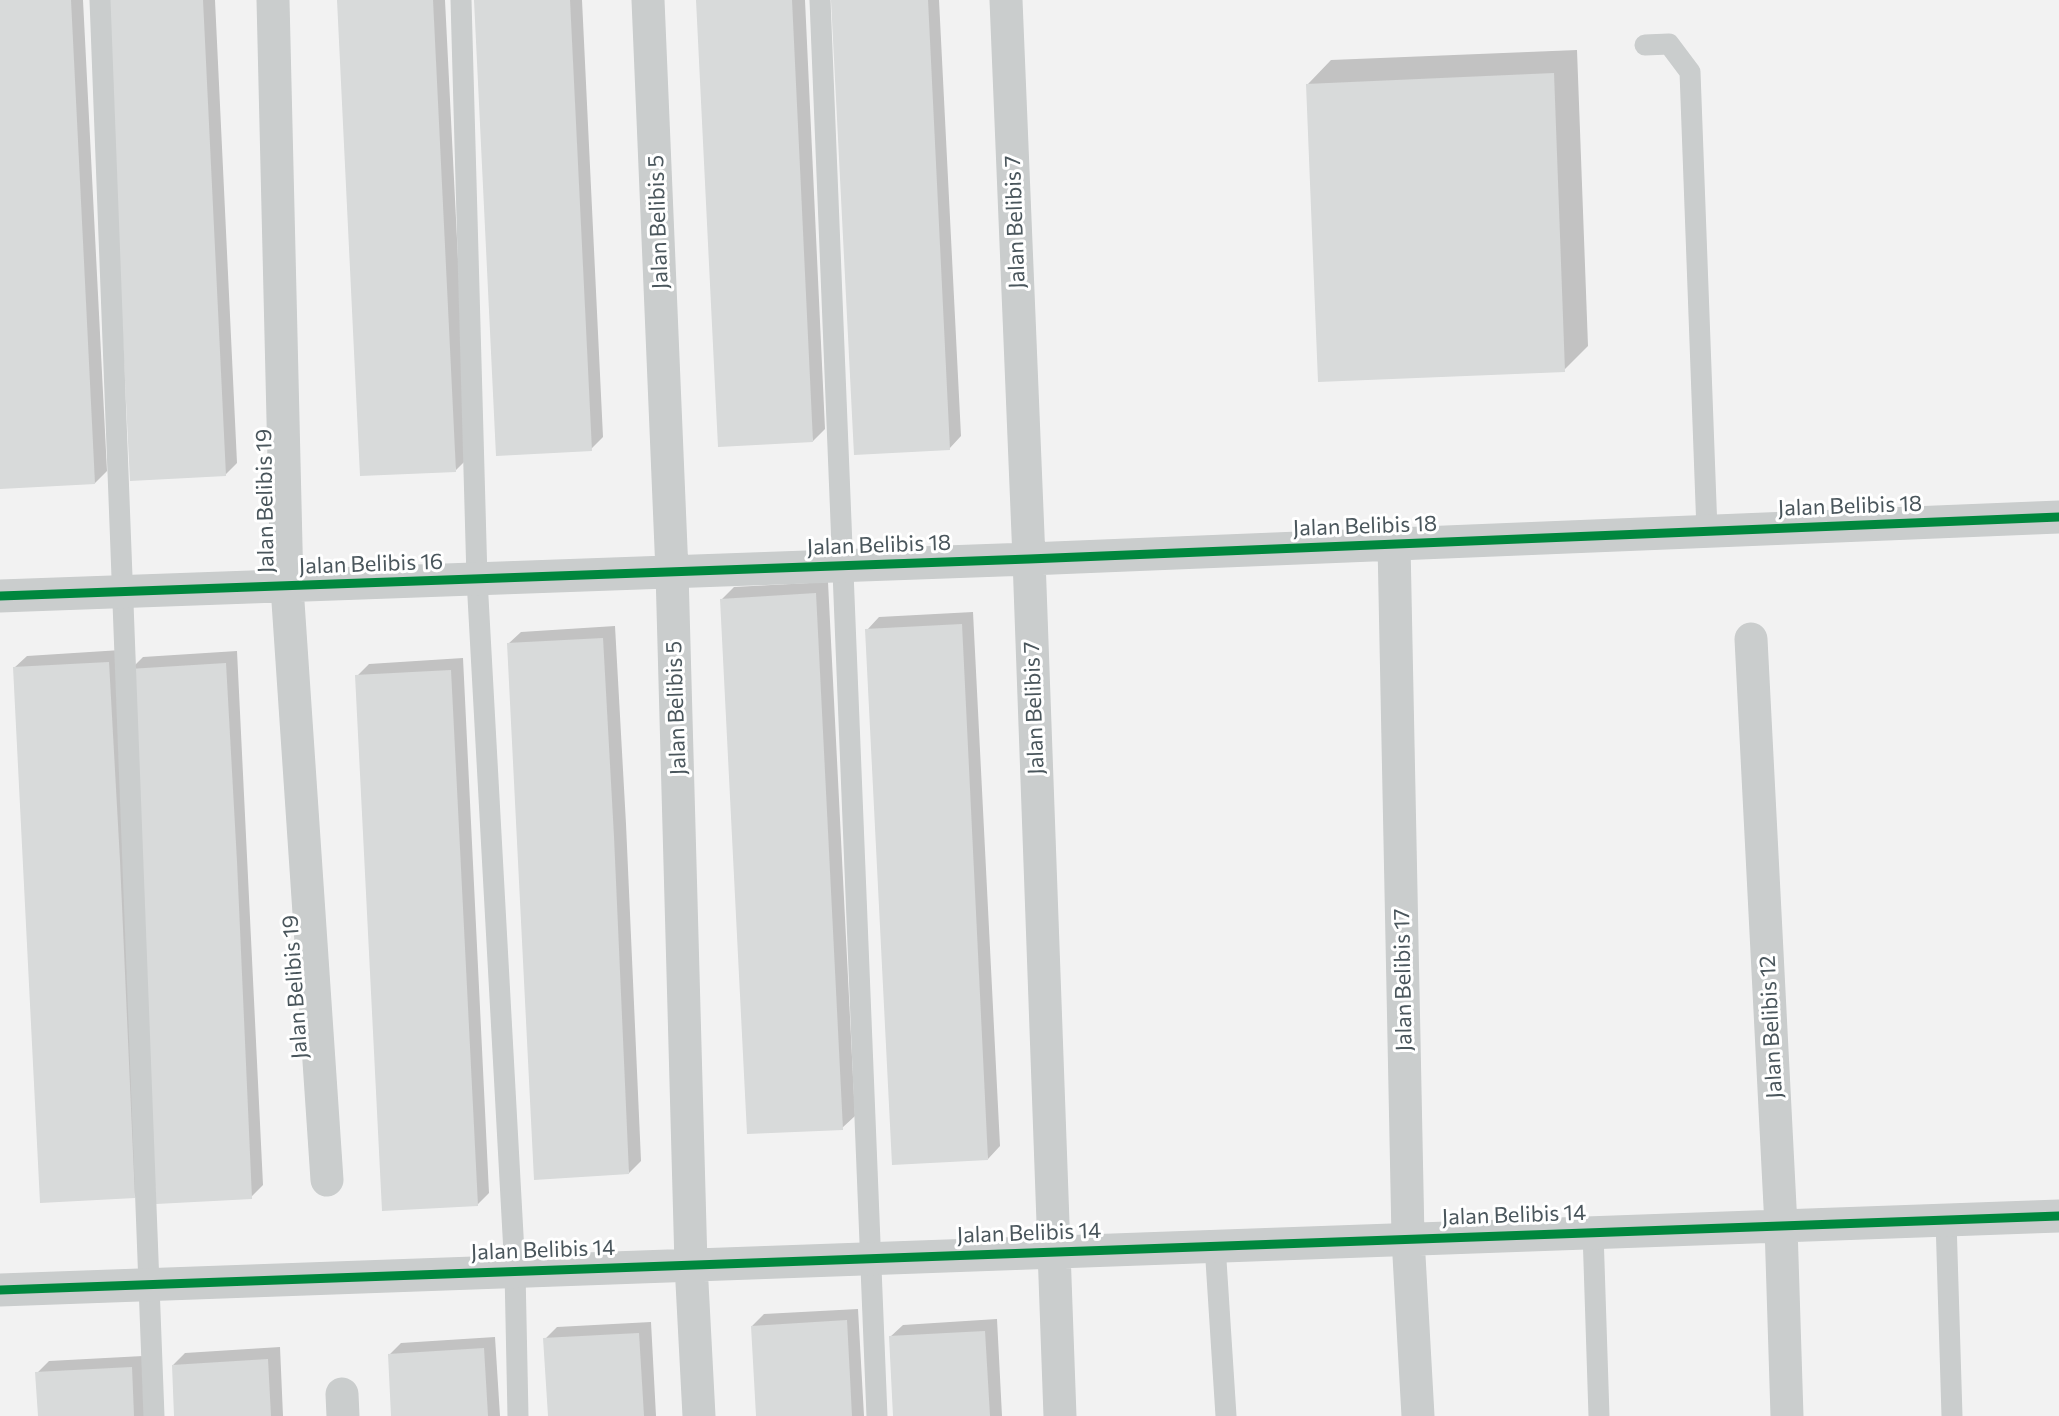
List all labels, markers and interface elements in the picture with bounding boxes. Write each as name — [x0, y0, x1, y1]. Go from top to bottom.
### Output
street label: Jalan Belibis 5 — [642, 154, 674, 290]
street label: Jalan Belibis 7 — [999, 155, 1031, 289]
street label: Jalan Belibis 19 — [251, 429, 279, 573]
street label: Jalan Belibis 18 — [1777, 490, 1923, 522]
street label: Jalan Belibis 18 — [1292, 510, 1438, 542]
street label: Jalan Belibis 18 — [806, 529, 952, 561]
street label: Jalan Belibis 16 — [298, 548, 444, 580]
street label: Jalan Belibis 5 — [660, 640, 692, 776]
street label: Jalan Belibis 7 — [1018, 641, 1050, 775]
street label: Jalan Belibis 17 — [1389, 908, 1417, 1052]
street label: Jalan Belibis 19 — [277, 914, 313, 1060]
street label: Jalan Belibis 12 — [1754, 955, 1788, 1099]
street label: Jalan Belibis 14 — [1441, 1199, 1587, 1231]
street label: Jalan Belibis 14 — [956, 1217, 1102, 1249]
street label: Jalan Belibis 14 — [470, 1234, 616, 1266]

